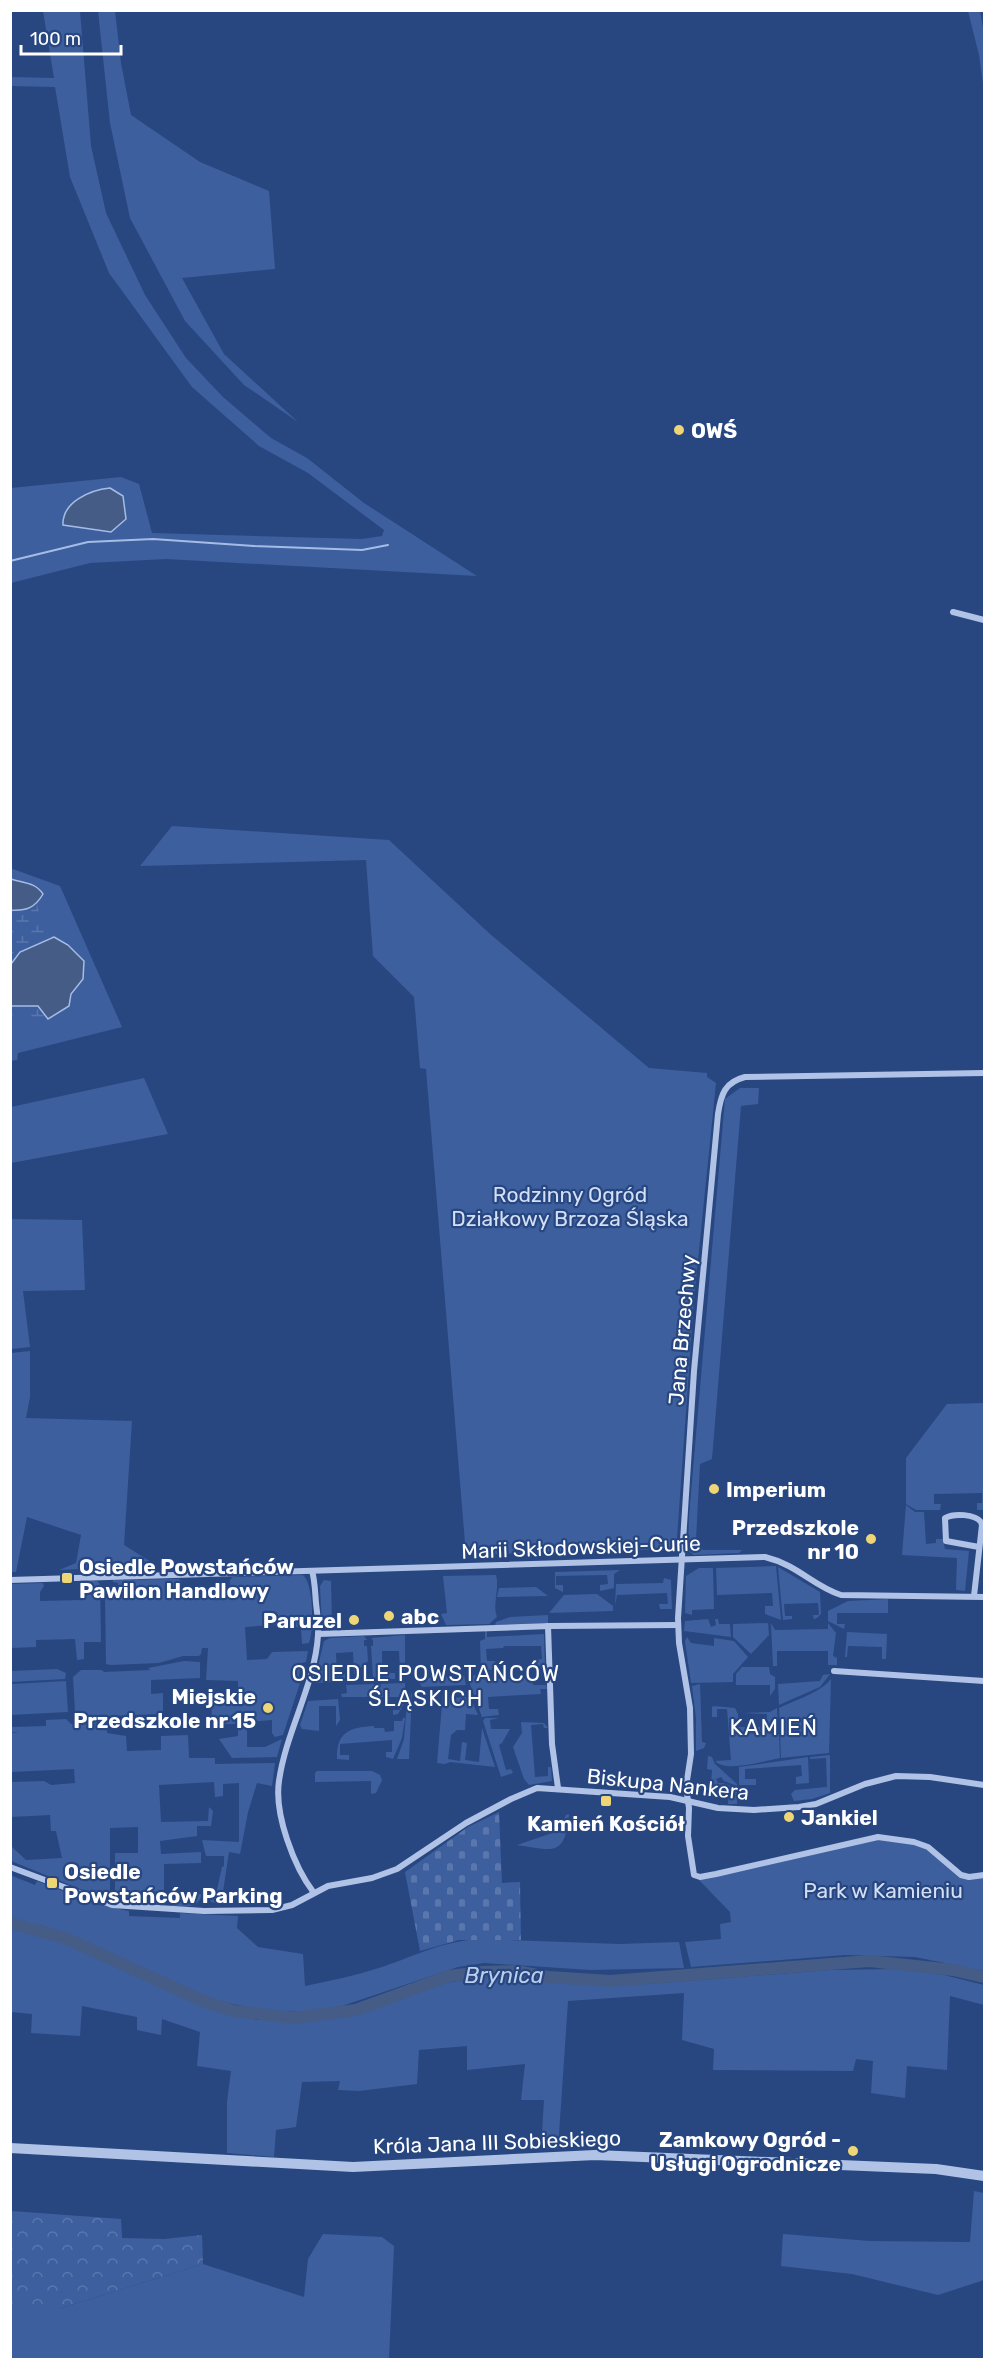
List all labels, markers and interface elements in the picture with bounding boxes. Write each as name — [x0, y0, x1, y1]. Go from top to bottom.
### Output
scale bar — [21, 18, 122, 56]
text: 100 m — [30, 28, 81, 50]
place label: OWŚ — [691, 418, 737, 443]
marker: OWŚ — [672, 423, 686, 437]
park label: Rodzinny Ogród Działkowy Brzoza Śląska — [451, 1182, 689, 1231]
street label: Jana Brzechwy — [663, 1253, 701, 1406]
place label: Imperium — [726, 1477, 826, 1502]
marker: Imperium — [707, 1482, 721, 1496]
place label: Przedszkole nr 10 — [732, 1515, 859, 1564]
street label: Marii Skłodowskiej-Curie — [461, 1530, 701, 1564]
marker: Przedszkole nr 10 — [864, 1532, 878, 1546]
place label: Osiedle Powstańców Pawilon Handlowy — [79, 1554, 294, 1603]
marker: Osiedle Powstańców Pawilon Handlowy — [60, 1571, 74, 1585]
place label: abc — [401, 1604, 439, 1629]
place label: Paruzel — [263, 1608, 342, 1633]
marker: abc — [382, 1609, 396, 1623]
marker: Paruzel — [347, 1613, 361, 1627]
district label: OSIEDLE POWSTAŃCÓW ŚLĄSKICH — [291, 1660, 561, 1712]
place label: Miejskie Przedszkole nr 15 — [73, 1684, 256, 1733]
marker: Miejskie Przedszkole nr 15 — [261, 1701, 275, 1715]
district label: KAMIEŃ — [729, 1714, 819, 1741]
street label: Biskupa Nankera — [586, 1763, 750, 1805]
marker: Kamień Kościół — [599, 1794, 613, 1808]
place label: Jankiel — [801, 1805, 878, 1830]
marker: Jankiel — [782, 1810, 796, 1824]
place label: Kamień Kościół — [527, 1811, 685, 1836]
place label: Osiedle Powstańców Parking — [64, 1859, 283, 1908]
marker: Osiedle Powstańców Parking — [45, 1876, 59, 1890]
park label: Park w Kamieniu — [803, 1878, 963, 1903]
water label: Brynica — [464, 1962, 544, 1989]
street label: Króla Jana III Sobieskiego — [372, 2125, 622, 2159]
place label: Zamkowy Ogród - Usługi Ogrodnicze — [650, 2127, 841, 2176]
marker: Zamkowy Ogród - Usługi Ogrodnicze — [846, 2144, 860, 2158]

